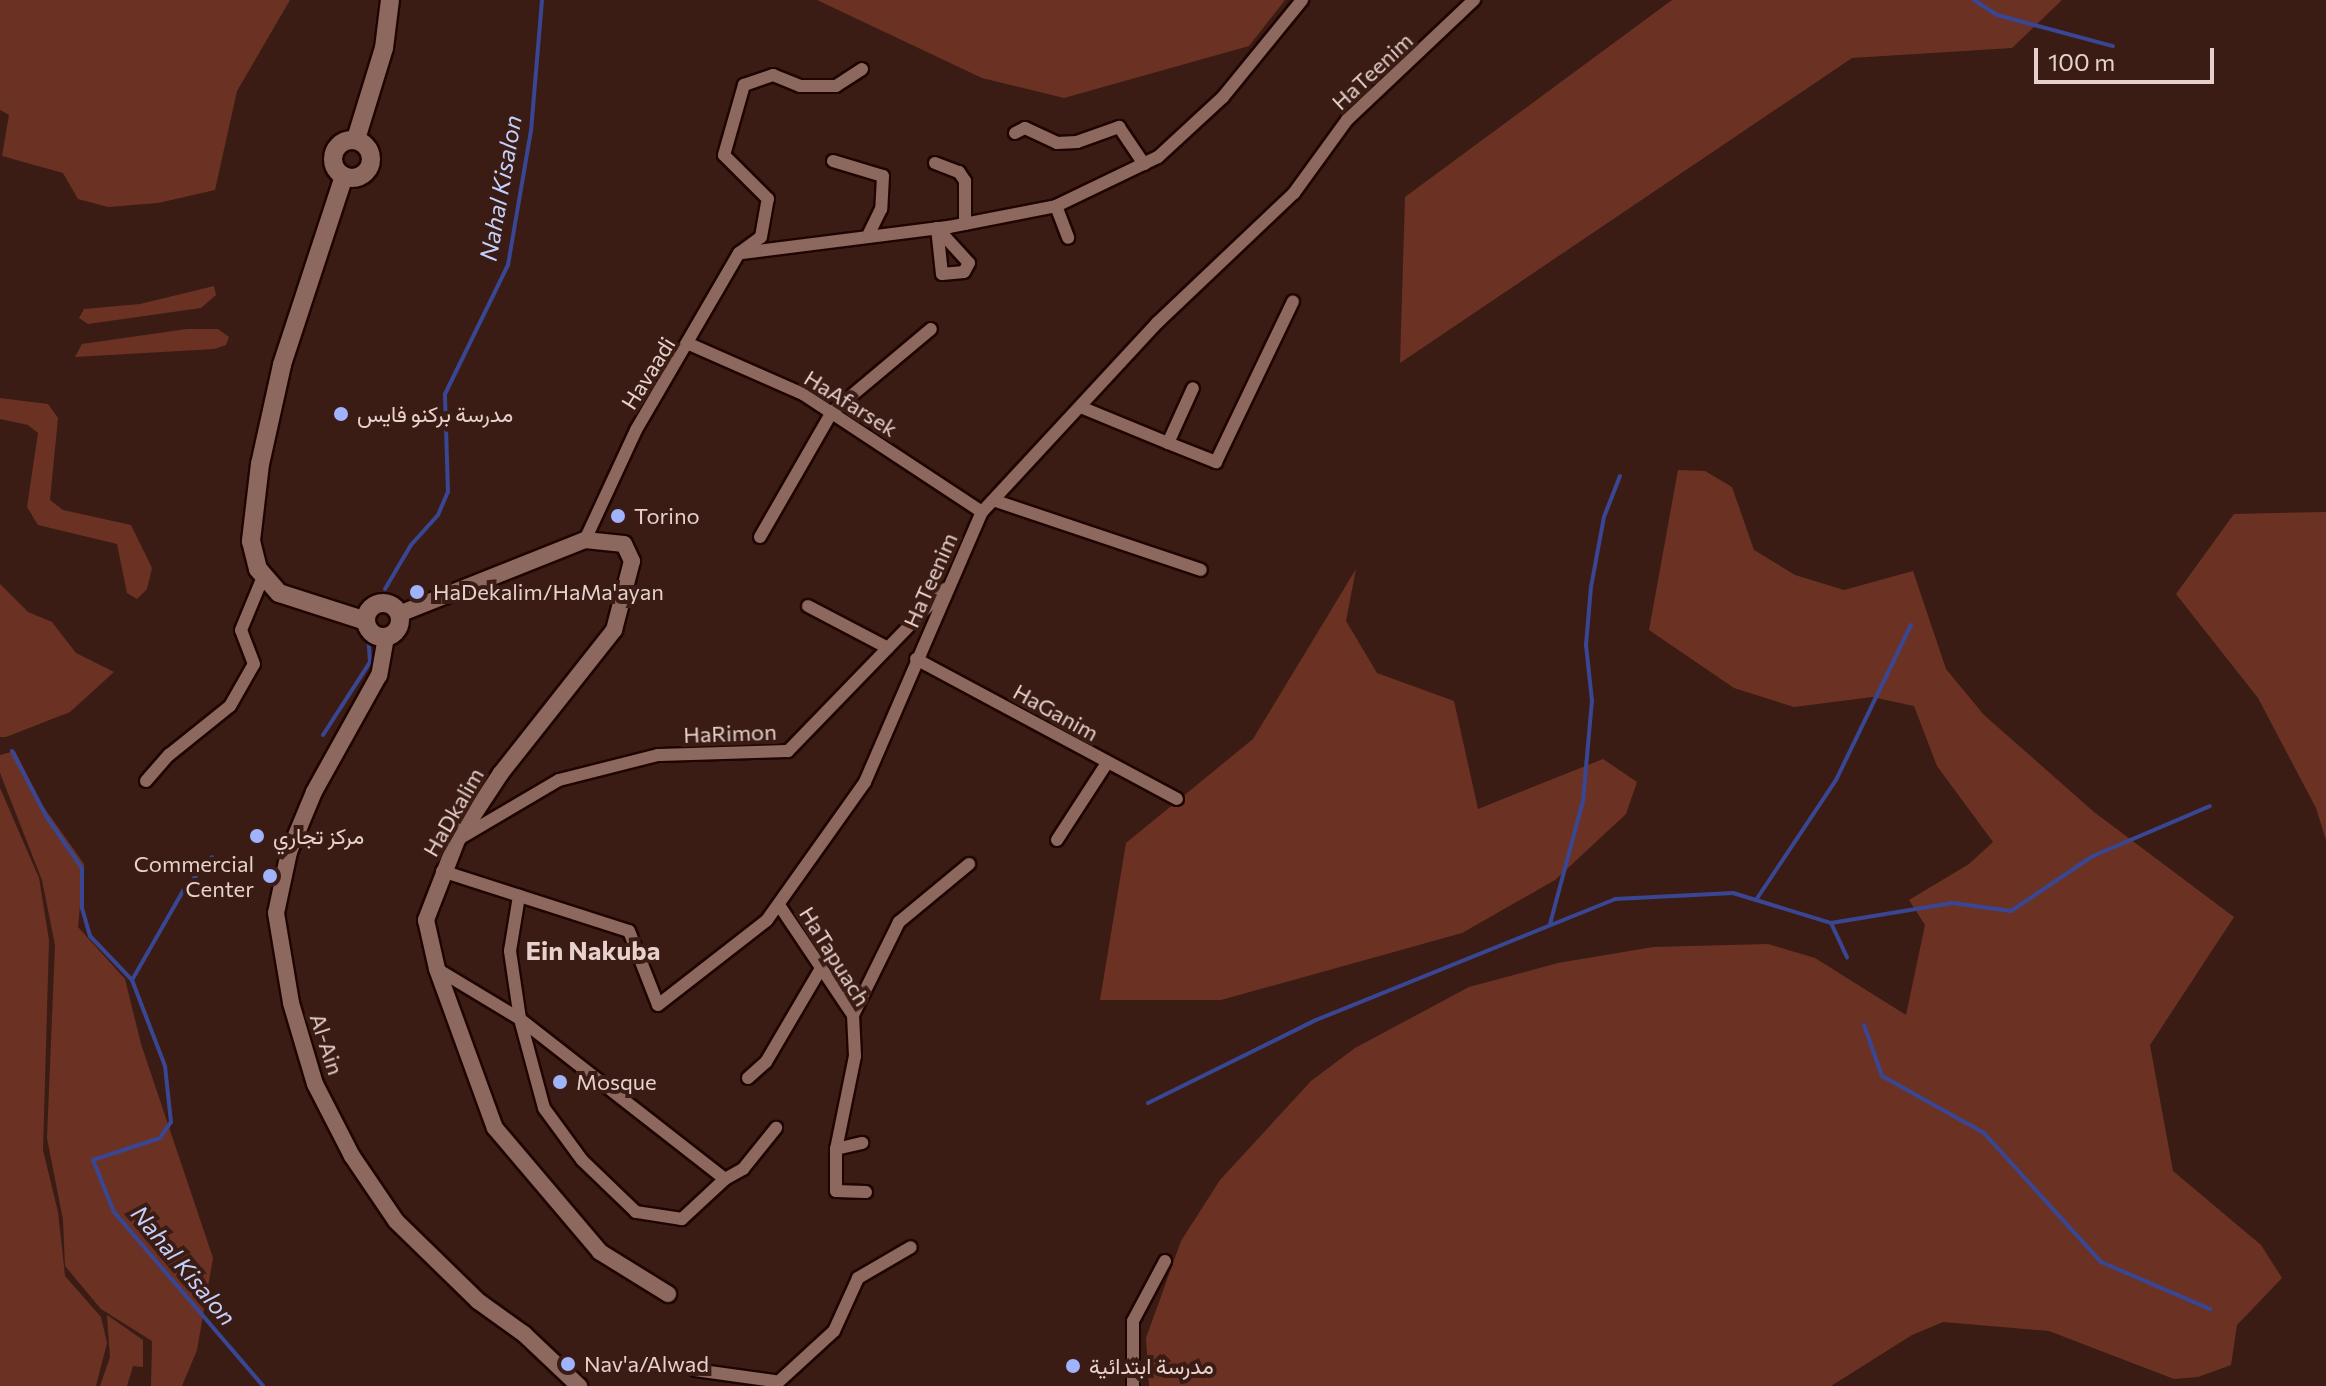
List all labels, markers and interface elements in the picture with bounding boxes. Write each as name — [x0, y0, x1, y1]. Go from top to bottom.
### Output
street label: HaTeenim — [1326, 27, 1418, 115]
scale bar — [2038, 32, 2218, 82]
text: 100 m — [2048, 47, 2115, 76]
water label: Nahal Kisalon — [473, 113, 527, 263]
street label: Havaadi — [616, 332, 680, 414]
street label: HaAfarsek — [800, 364, 902, 442]
place label: مدرسة بركنو فايس — [357, 401, 513, 427]
marker: مدرسة بركنو فايس — [332, 405, 350, 423]
place label: Torino — [634, 503, 700, 529]
marker: Torino — [609, 507, 627, 525]
street label: HaTeenim — [897, 528, 963, 632]
place label: HaDekalim/HaMa'ayan — [433, 579, 664, 605]
marker: HaDekalim/HaMa'ayan — [408, 583, 426, 601]
street label: HaGanim — [1009, 678, 1103, 746]
street label: HaRimon — [683, 718, 777, 748]
street label: HaDkalim — [417, 763, 489, 861]
place label: مركز تجاري — [273, 823, 364, 849]
marker: مركز تجاري — [248, 827, 266, 845]
place label: Commercial Center — [134, 850, 254, 902]
marker: Commercial Center — [261, 867, 279, 885]
street label: HaTapuach — [794, 902, 876, 1010]
district label: Ein Nakuba — [526, 934, 660, 966]
street label: Al-Ain — [305, 1010, 349, 1078]
place label: Mosque — [576, 1069, 657, 1095]
marker: Mosque — [551, 1073, 569, 1091]
water label: Nahal Kisalon — [126, 1199, 242, 1331]
place label: Nav'a/Alwad — [584, 1351, 709, 1377]
place label: مدرسة ابتدائية — [1089, 1353, 1214, 1379]
marker: Nav'a/Alwad — [559, 1355, 577, 1373]
marker: مدرسة ابتدائية — [1064, 1357, 1082, 1375]

